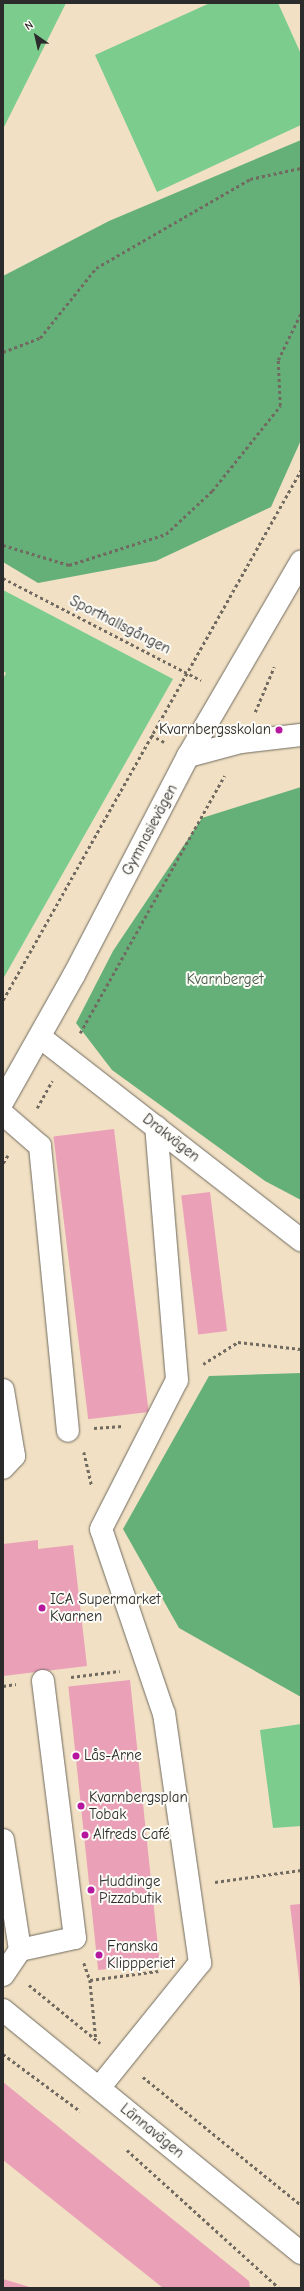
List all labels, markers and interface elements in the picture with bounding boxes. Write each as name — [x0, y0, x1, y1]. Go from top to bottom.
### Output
north arrow — [16, 16, 56, 56]
text: N — [22, 18, 36, 33]
street label: Sporthallsgången — [67, 592, 173, 658]
place label: Kvarnbergsskolan — [159, 721, 271, 739]
marker: Kvarnbergsskolan — [274, 725, 284, 735]
street label: Gymnasievägen — [118, 781, 182, 879]
park label: Kvarnberget — [186, 971, 264, 989]
street label: Drakvägen — [139, 1110, 203, 1166]
place label: ICA Supermarket Kvarnen — [50, 1590, 161, 1625]
marker: ICA Supermarket Kvarnen — [37, 1603, 47, 1613]
place label: Lås-Arne — [84, 1747, 142, 1765]
marker: Lås-Arne — [71, 1751, 81, 1761]
place label: Kvarnbergsplan Tobak — [89, 1788, 188, 1823]
marker: Kvarnbergsplan Tobak — [76, 1801, 86, 1811]
place label: Alfreds Café — [93, 1826, 170, 1844]
marker: Alfreds Café — [80, 1830, 90, 1840]
place label: Huddinge Pizzabutik — [99, 1872, 162, 1907]
marker: Huddinge Pizzabutik — [86, 1885, 96, 1895]
place label: Franska Klippperiet — [107, 1937, 175, 1972]
marker: Franska Klippperiet — [94, 1950, 104, 1960]
street label: Lännavägen — [116, 2100, 188, 2162]

